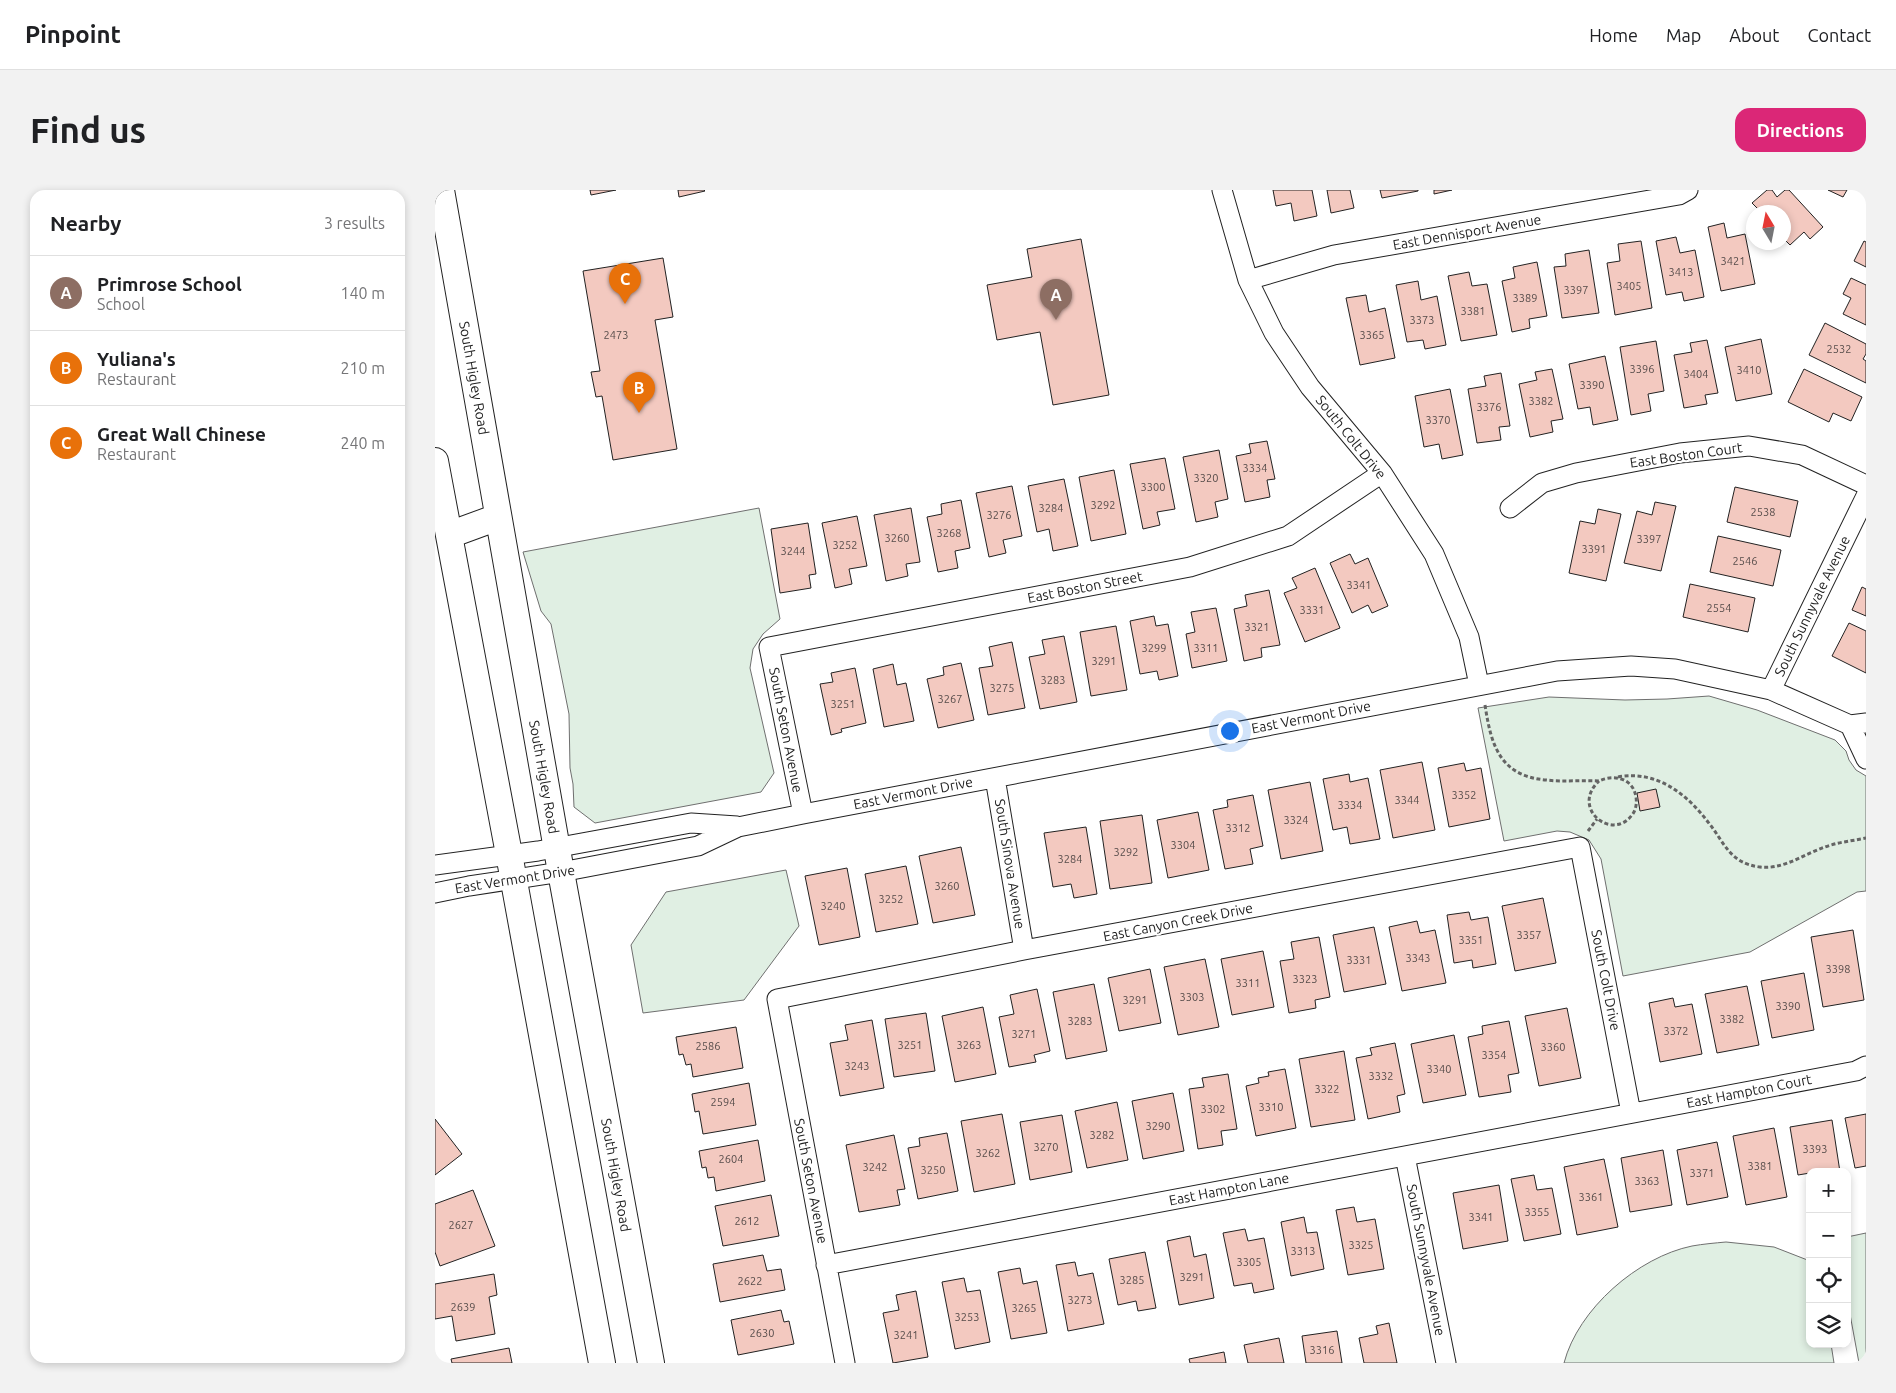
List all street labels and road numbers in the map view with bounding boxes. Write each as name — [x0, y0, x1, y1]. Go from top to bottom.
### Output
street label: East Dennisport Avenue — [1392, 211, 1542, 253]
street label: South Higley Road — [456, 320, 492, 436]
street label: South Colt Drive — [1313, 392, 1389, 482]
street label: East Boston Court — [1629, 439, 1744, 471]
street label: South Sunnyvale Avenue — [1771, 533, 1853, 679]
street label: East Boston Street — [1026, 568, 1144, 606]
street label: South Seton Avenue — [766, 666, 806, 794]
street label: East Vermont Drive — [1250, 698, 1372, 736]
street label: South Higley Road — [526, 719, 562, 835]
street label: East Vermont Drive — [852, 774, 974, 812]
street label: South Sinova Avenue — [992, 798, 1028, 930]
street label: East Vermont Drive — [454, 862, 576, 896]
street label: East Canyon Creek Drive — [1102, 900, 1254, 944]
street label: South Colt Drive — [1588, 928, 1624, 1032]
street label: East Hampton Court — [1685, 1071, 1814, 1111]
street label: South Higley Road — [598, 1117, 634, 1233]
street label: South Seton Avenue — [791, 1117, 831, 1245]
street label: East Hampton Lane — [1168, 1170, 1290, 1208]
street label: South Sunnyvale Avenue — [1403, 1183, 1449, 1337]

